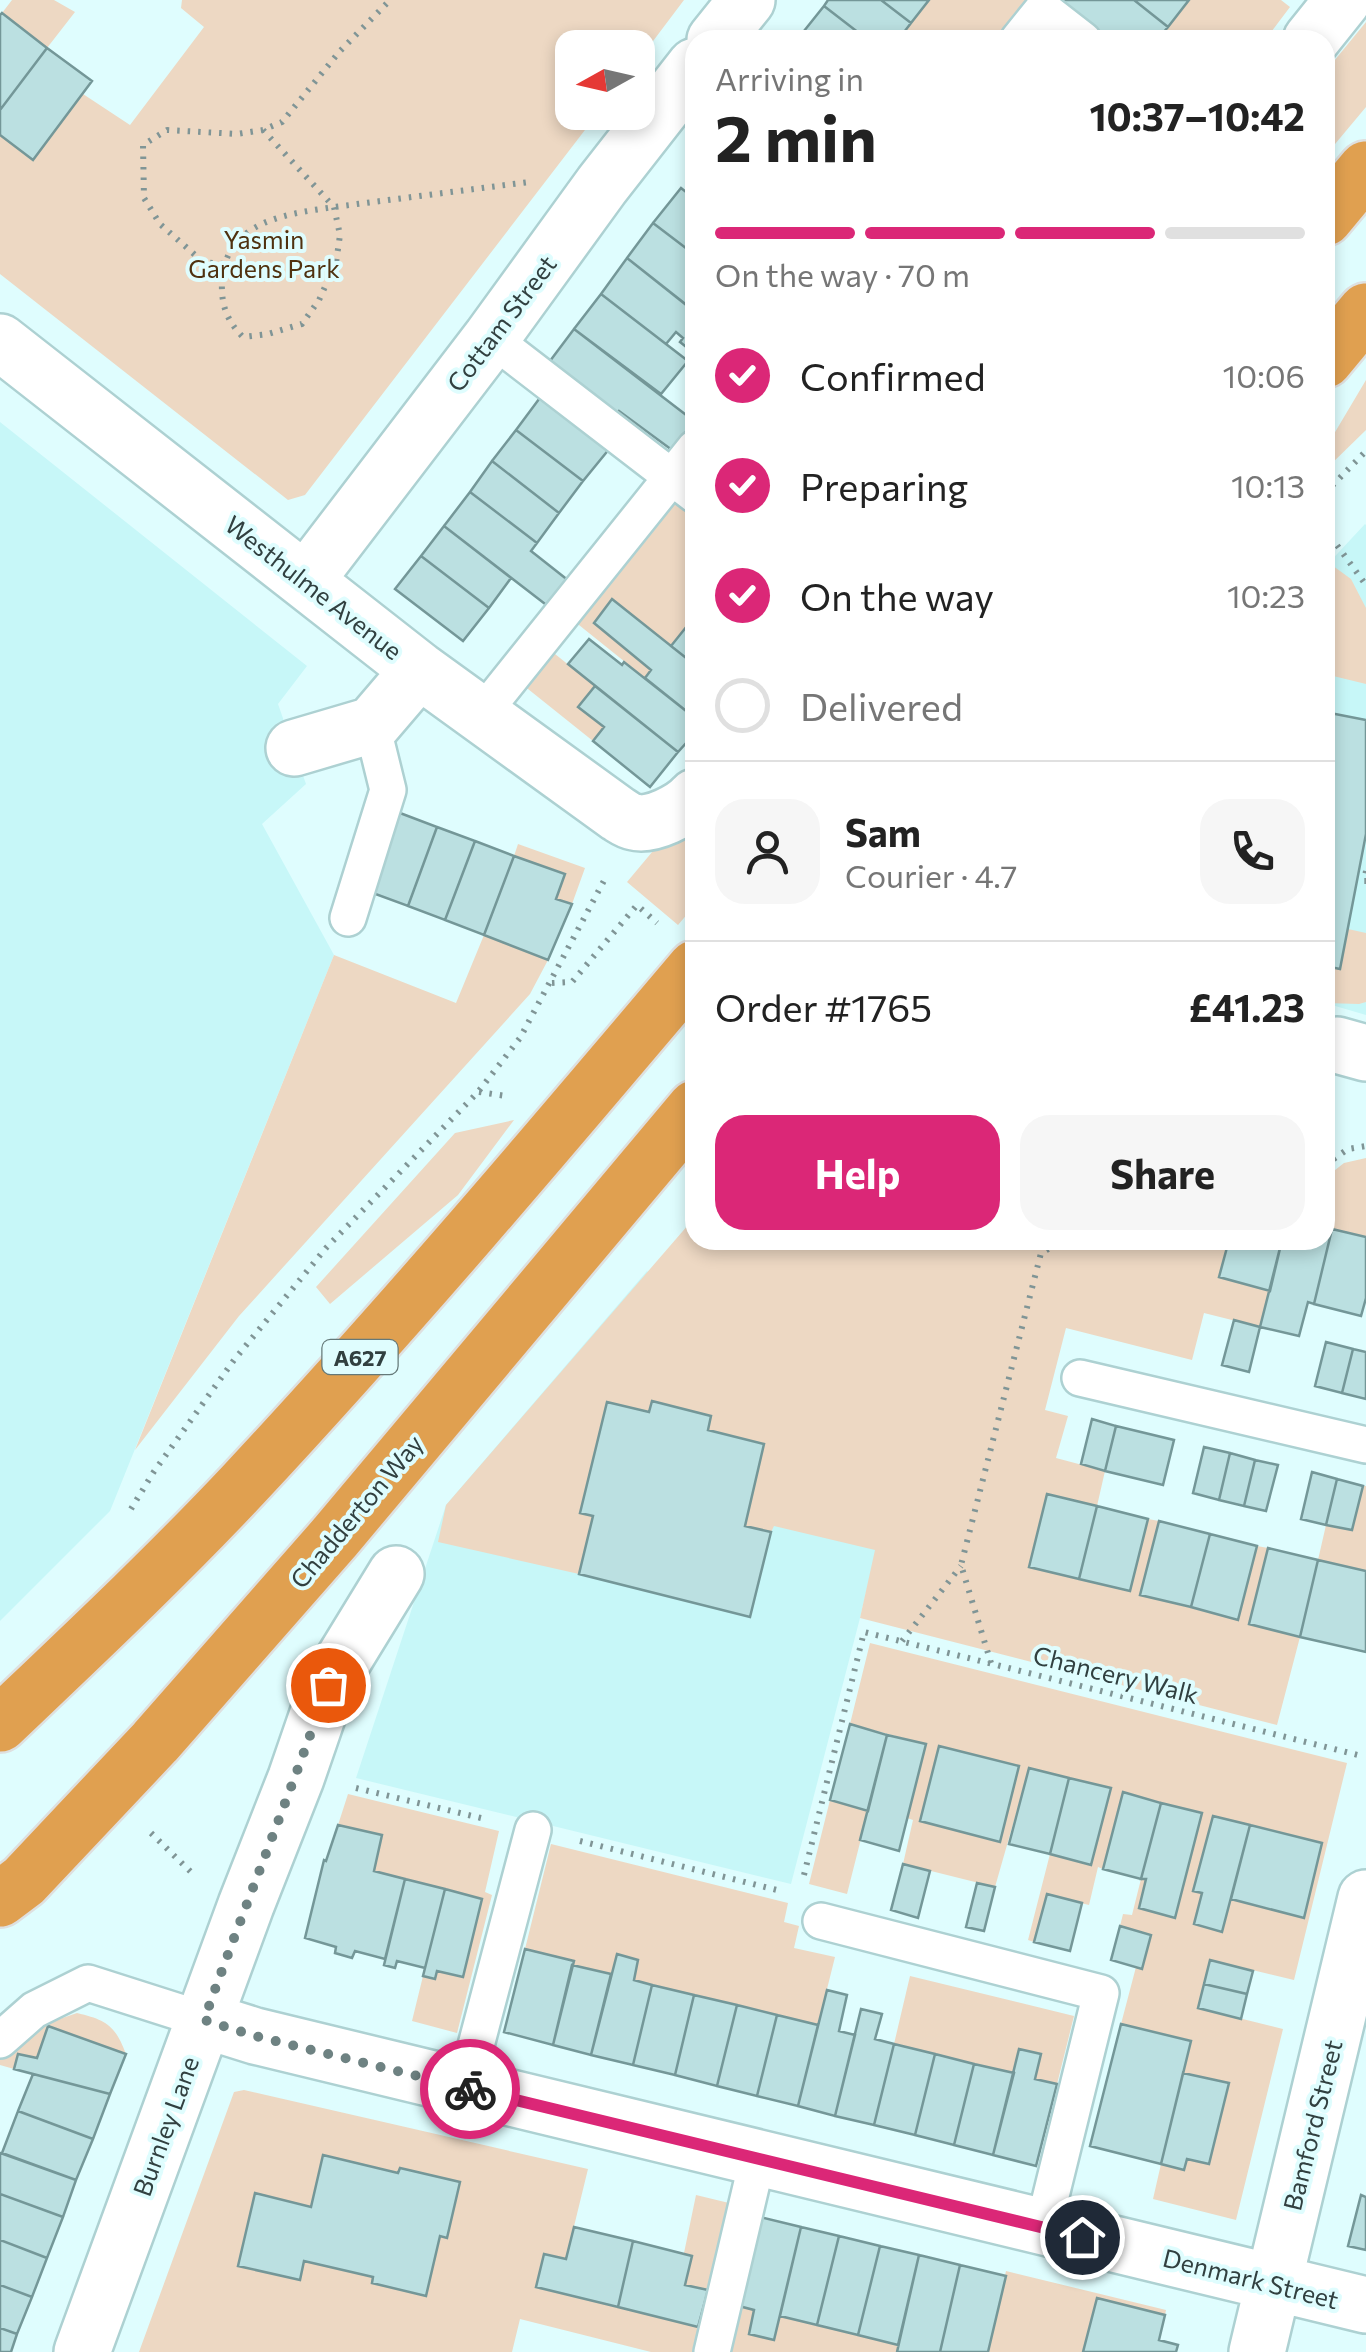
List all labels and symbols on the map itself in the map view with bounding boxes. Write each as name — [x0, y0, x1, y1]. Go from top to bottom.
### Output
north arrow — [555, 30, 655, 130]
park label: Yasmin Gardens Park — [188, 224, 340, 283]
street label: Cottam Street — [440, 249, 562, 397]
street label: Westhulme Avenue — [220, 509, 408, 665]
road number: A627 — [322, 1340, 398, 1374]
street label: Chadderton Way — [283, 1428, 429, 1594]
street label: Chancery Walk — [1030, 1639, 1202, 1709]
pin — [286, 1643, 371, 1728]
street label: Bamford Street — [1276, 2037, 1348, 2213]
courier — [420, 2039, 520, 2139]
street label: Burnley Lane — [126, 2052, 204, 2200]
pin — [1040, 2195, 1125, 2280]
street label: Denmark Street — [1160, 2242, 1342, 2314]

